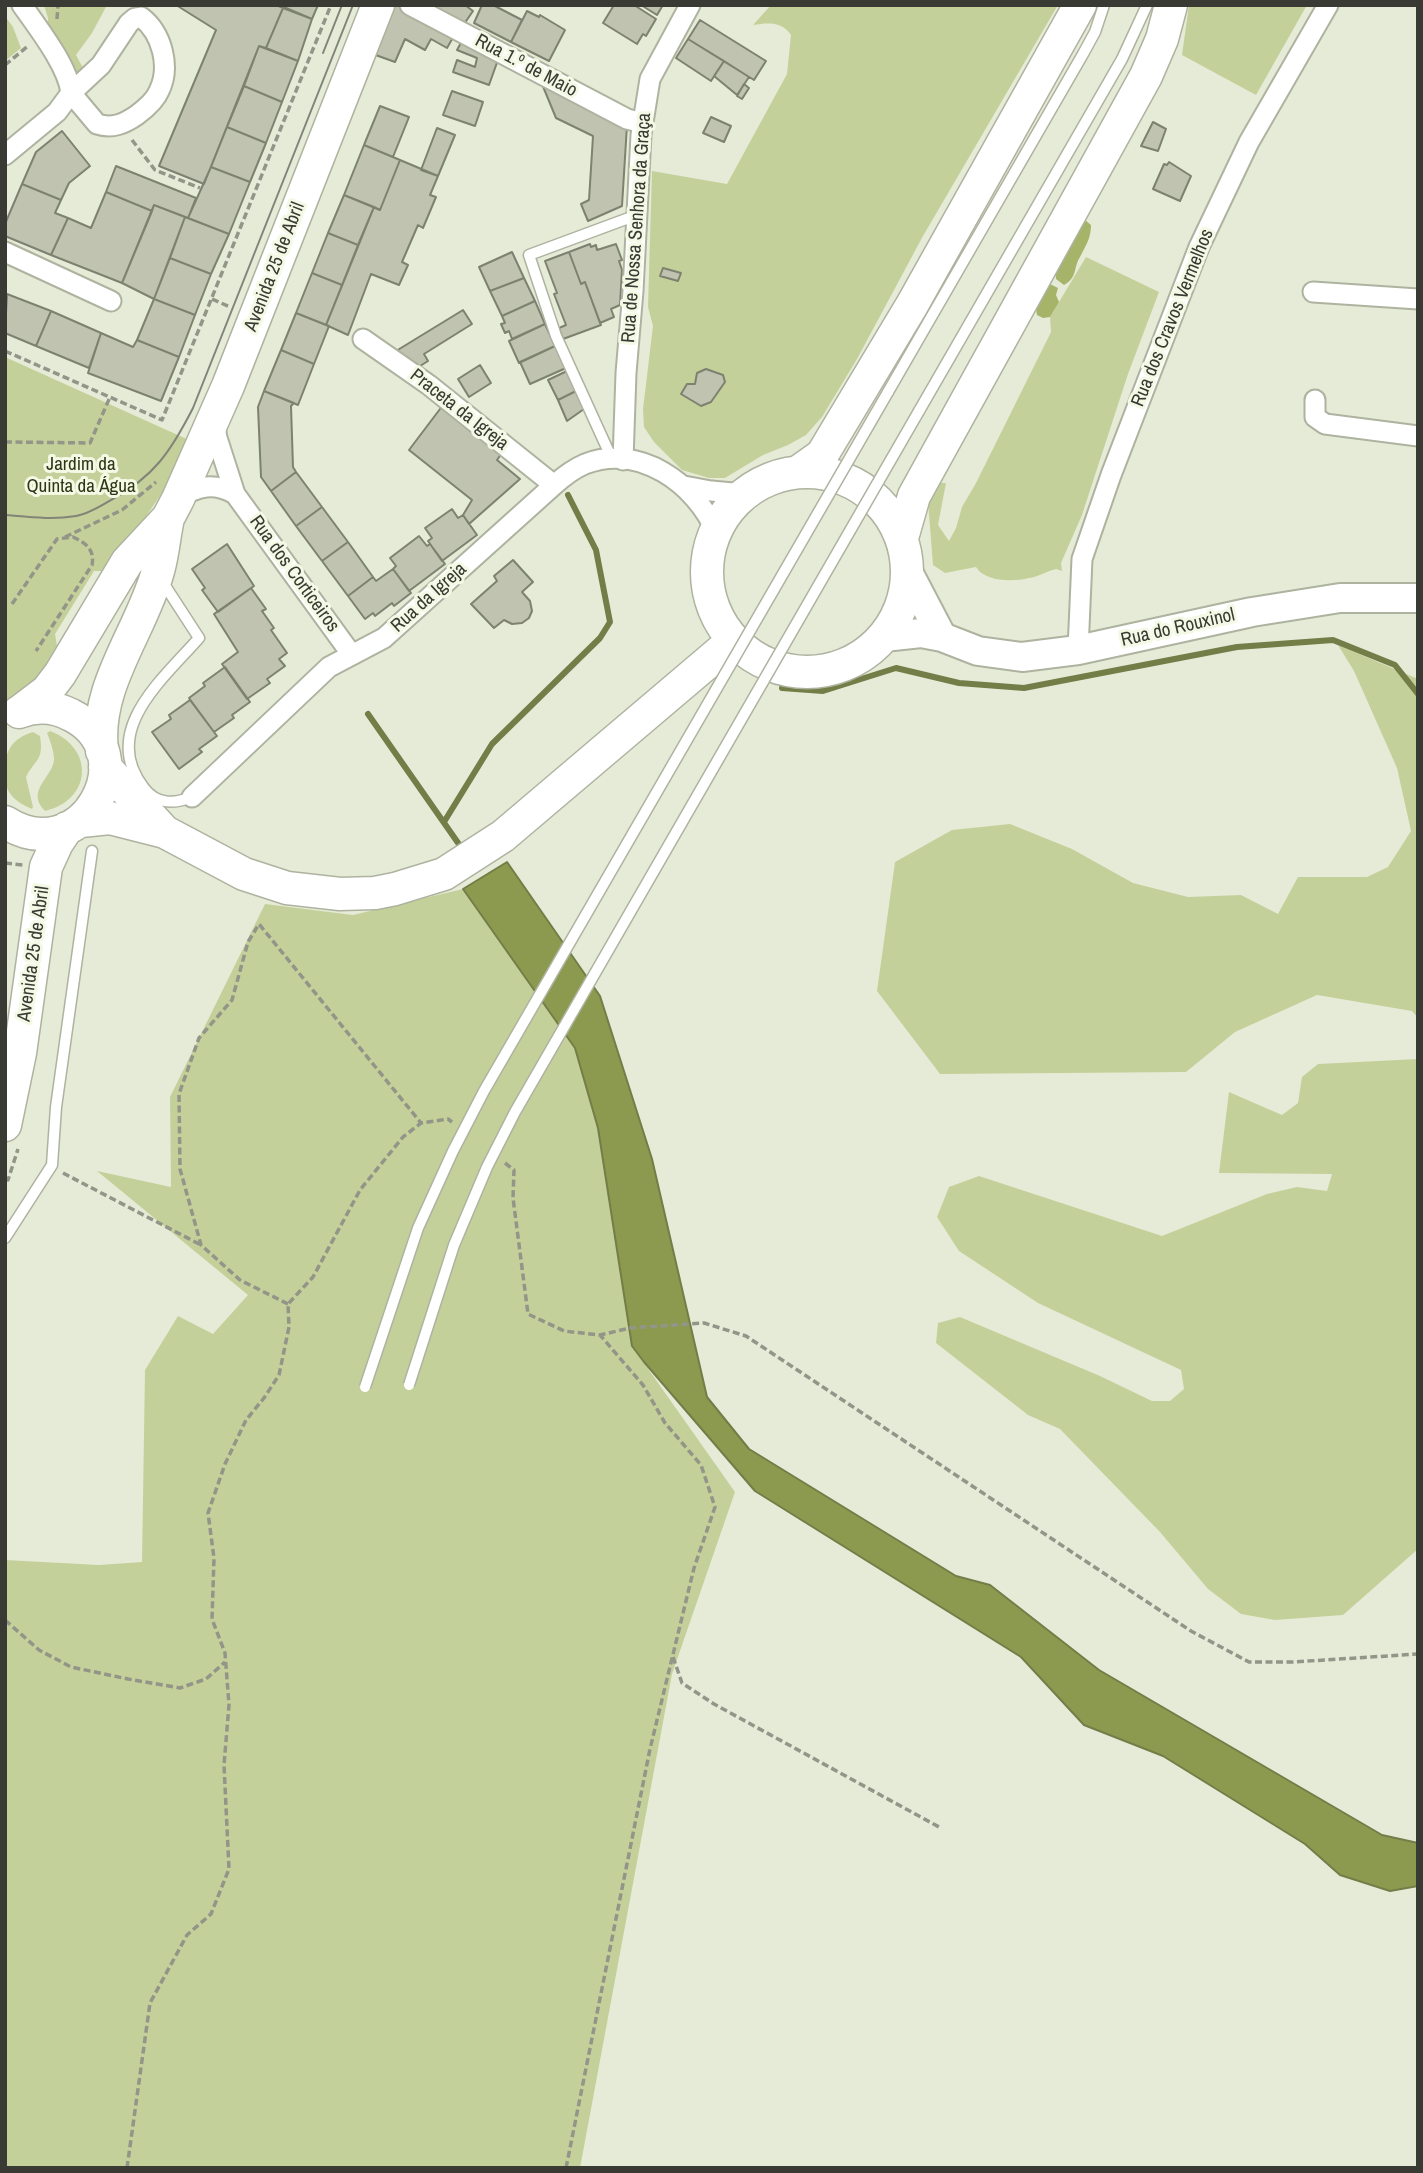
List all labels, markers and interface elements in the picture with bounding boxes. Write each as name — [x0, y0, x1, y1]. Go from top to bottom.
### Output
street label: Rua 1.º de Maio — [471, 30, 581, 102]
street label: Rua de Nossa Senhora da Graça — [618, 112, 656, 344]
street label: Avenida 25 de Abril — [240, 199, 310, 335]
street label: Rua dos Cravos Vermelhos — [1127, 226, 1219, 410]
street label: Praceta da Igreja — [405, 364, 513, 456]
park label: Jardim da Quinta da Água — [26, 454, 136, 498]
street label: Rua dos Corticeiros — [244, 511, 344, 637]
street label: Rua da Igreja — [387, 558, 471, 638]
street label: Rua do Rouxinol — [1119, 604, 1237, 652]
street label: Avenida 25 de Abril — [13, 885, 55, 1023]

